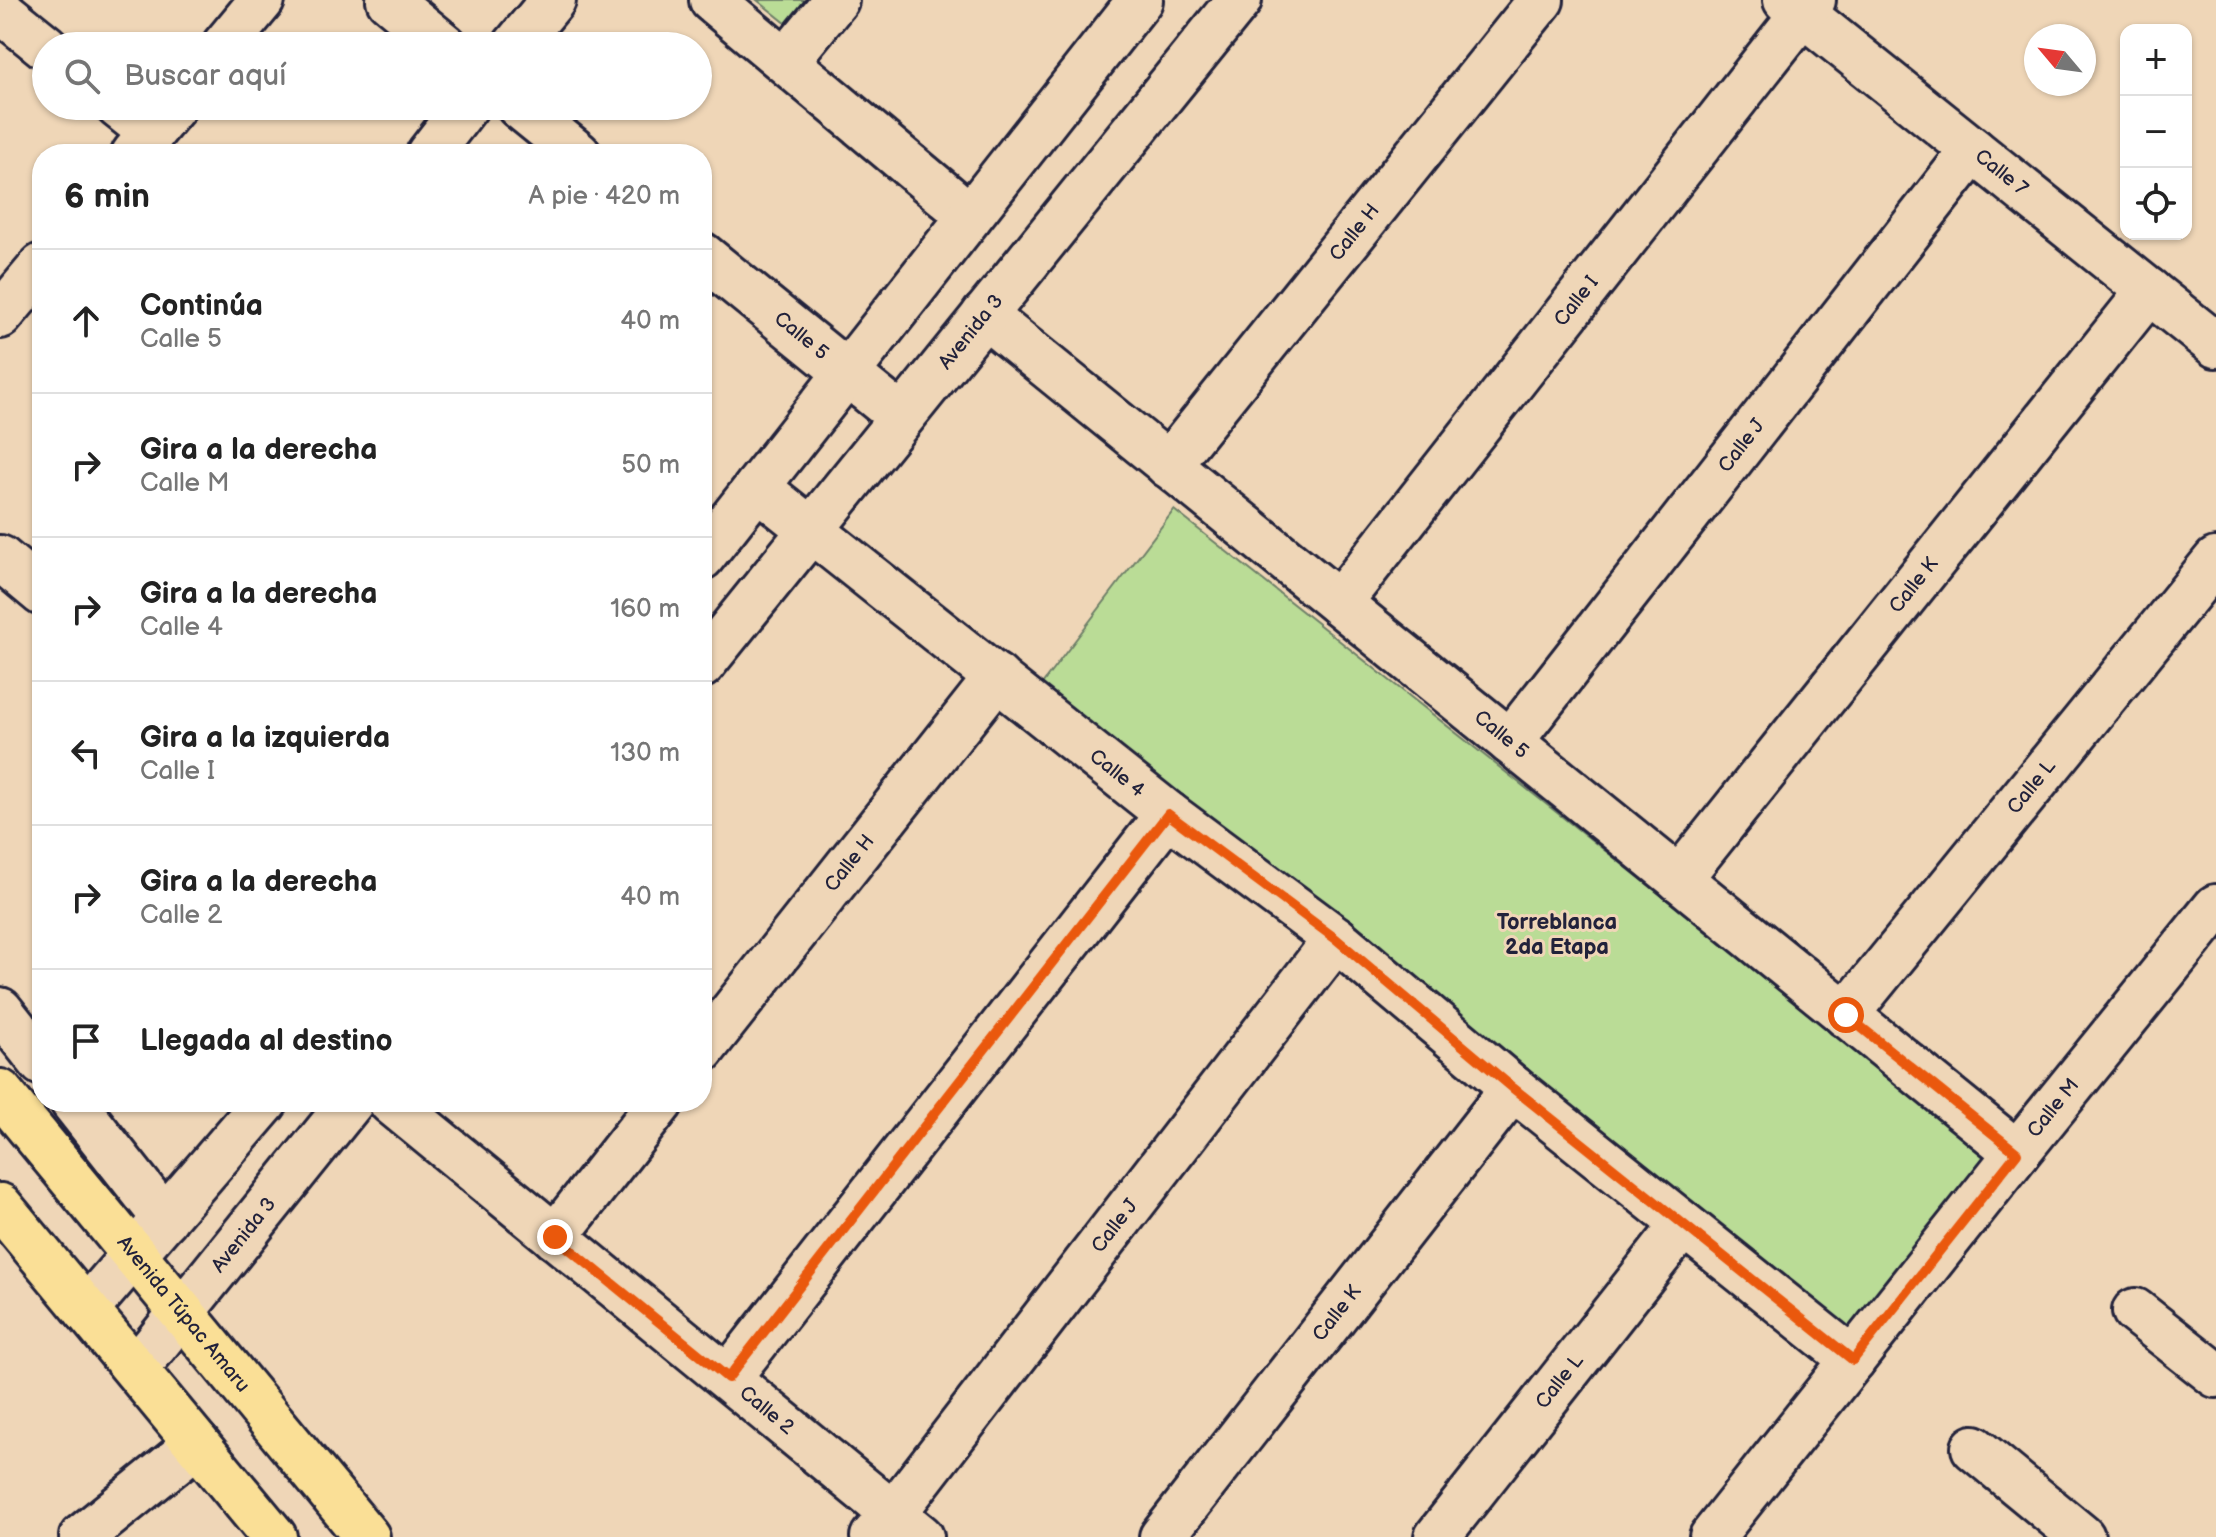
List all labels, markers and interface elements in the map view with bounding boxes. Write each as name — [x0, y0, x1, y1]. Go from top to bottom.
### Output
north arrow — [2024, 24, 2096, 96]
map controls — [2120, 24, 2192, 240]
button: + — [2120, 24, 2192, 96]
search box — [32, 32, 712, 120]
icon: search — [60, 54, 104, 98]
text: Buscar aquí — [124, 58, 286, 94]
button: − — [2120, 96, 2192, 168]
street label: Calle 7 — [1970, 144, 2033, 201]
button: locate — [2120, 168, 2192, 240]
text: 6 min — [64, 176, 150, 217]
text: A pie · 420 m — [529, 181, 680, 212]
street label: Calle H — [1324, 199, 1385, 266]
street label: Calle I — [1549, 271, 1604, 331]
text: Continúa — [140, 288, 263, 324]
street label: Avenida 3 — [933, 290, 1008, 374]
icon: ahead — [64, 299, 108, 343]
text: 40 m — [620, 306, 680, 337]
street label: Calle 5 — [769, 307, 833, 365]
text: Calle 5 — [140, 324, 222, 355]
street label: Calle J — [1713, 414, 1770, 477]
text: Gira a la derecha — [140, 432, 377, 468]
icon: right — [64, 443, 108, 487]
text: 50 m — [621, 450, 680, 481]
text: Calle M — [140, 468, 230, 499]
street label: Calle K — [1884, 553, 1943, 618]
text: Gira a la derecha — [140, 576, 377, 612]
icon: right — [64, 587, 108, 631]
text: 160 m — [610, 594, 680, 625]
text: Calle 4 — [140, 612, 223, 643]
street label: Calle 5 — [1469, 705, 1533, 764]
text: Gira a la izquierda — [140, 720, 390, 756]
icon: left — [64, 731, 108, 775]
text: 130 m — [610, 738, 680, 769]
street label: Calle 4 — [1085, 744, 1149, 803]
street label: Calle L — [2002, 754, 2061, 819]
text: Calle I — [140, 756, 215, 787]
street label: Calle H — [820, 830, 880, 897]
text: Gira a la derecha — [140, 864, 377, 900]
icon: right — [64, 875, 108, 919]
text: 40 m — [620, 882, 680, 913]
text: Calle 2 — [140, 900, 222, 931]
district label: Torreblanca 2da Etapa — [1497, 909, 1617, 961]
route start — [1828, 997, 1864, 1033]
icon: arrive — [64, 1019, 108, 1063]
text: Llegada al destino — [140, 1023, 393, 1059]
street label: Calle M — [2022, 1074, 2084, 1143]
street label: Avenida 3 — [206, 1193, 281, 1277]
street label: Calle J — [1087, 1194, 1143, 1258]
route end — [537, 1219, 573, 1255]
street label: Avenida Túpac Amaru — [112, 1231, 255, 1397]
street label: Calle K — [1308, 1280, 1366, 1346]
street label: Calle L — [1531, 1349, 1589, 1414]
street label: Calle 2 — [735, 1381, 799, 1440]

